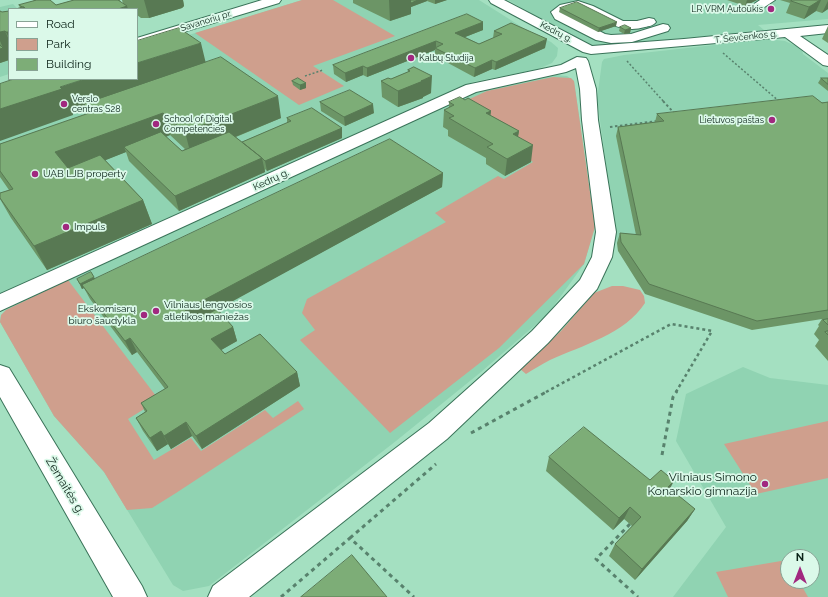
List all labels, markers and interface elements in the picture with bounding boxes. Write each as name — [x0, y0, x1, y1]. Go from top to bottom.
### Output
place label: LR VRM Autoūkis — [691, 4, 763, 14]
marker: LR VRM Autoūkis — [766, 4, 776, 14]
legend — [8, 8, 138, 80]
street label: Savanorių pr. — [179, 8, 233, 34]
text: Road — [46, 17, 75, 31]
street label: Kedrų g. — [538, 19, 574, 45]
street label: T. Ševčenkos g. — [714, 28, 778, 46]
text: Park — [46, 37, 71, 51]
marker: Kalbų Studija — [406, 53, 416, 63]
place label: Kalbų Studija — [419, 53, 474, 63]
text: Building — [46, 57, 92, 71]
place label: Verslo centras S28 — [72, 94, 121, 115]
marker: Verslo centras S28 — [59, 99, 69, 109]
place label: School of Digital Competencies — [164, 114, 232, 135]
place label: Lietuvos paštas — [699, 115, 764, 125]
marker: Lietuvos paštas — [767, 115, 777, 125]
marker: School of Digital Competencies — [151, 119, 161, 129]
street label: Kedrų g. — [251, 166, 291, 194]
place label: UAB LJB property — [43, 168, 126, 180]
marker: UAB LJB property — [30, 169, 40, 179]
place label: Impuls — [74, 221, 105, 233]
marker: Impuls — [61, 222, 71, 232]
place label: Vilniaus lengvosios atletikos maniežas — [164, 299, 252, 322]
place label: Ekskomisarų biuro šaudykla — [69, 303, 136, 326]
marker: Vilniaus lengvosios atletikos maniežas — [151, 306, 161, 316]
marker: Ekskomisarų biuro šaudykla — [139, 310, 149, 320]
street label: Žemaitės g. — [42, 455, 88, 517]
place label: Vilniaus Simono Konarskio gimnazija — [647, 470, 757, 498]
marker: Vilniaus Simono Konarskio gimnazija — [760, 479, 770, 489]
north arrow — [780, 549, 820, 589]
text: N — [796, 551, 804, 564]

